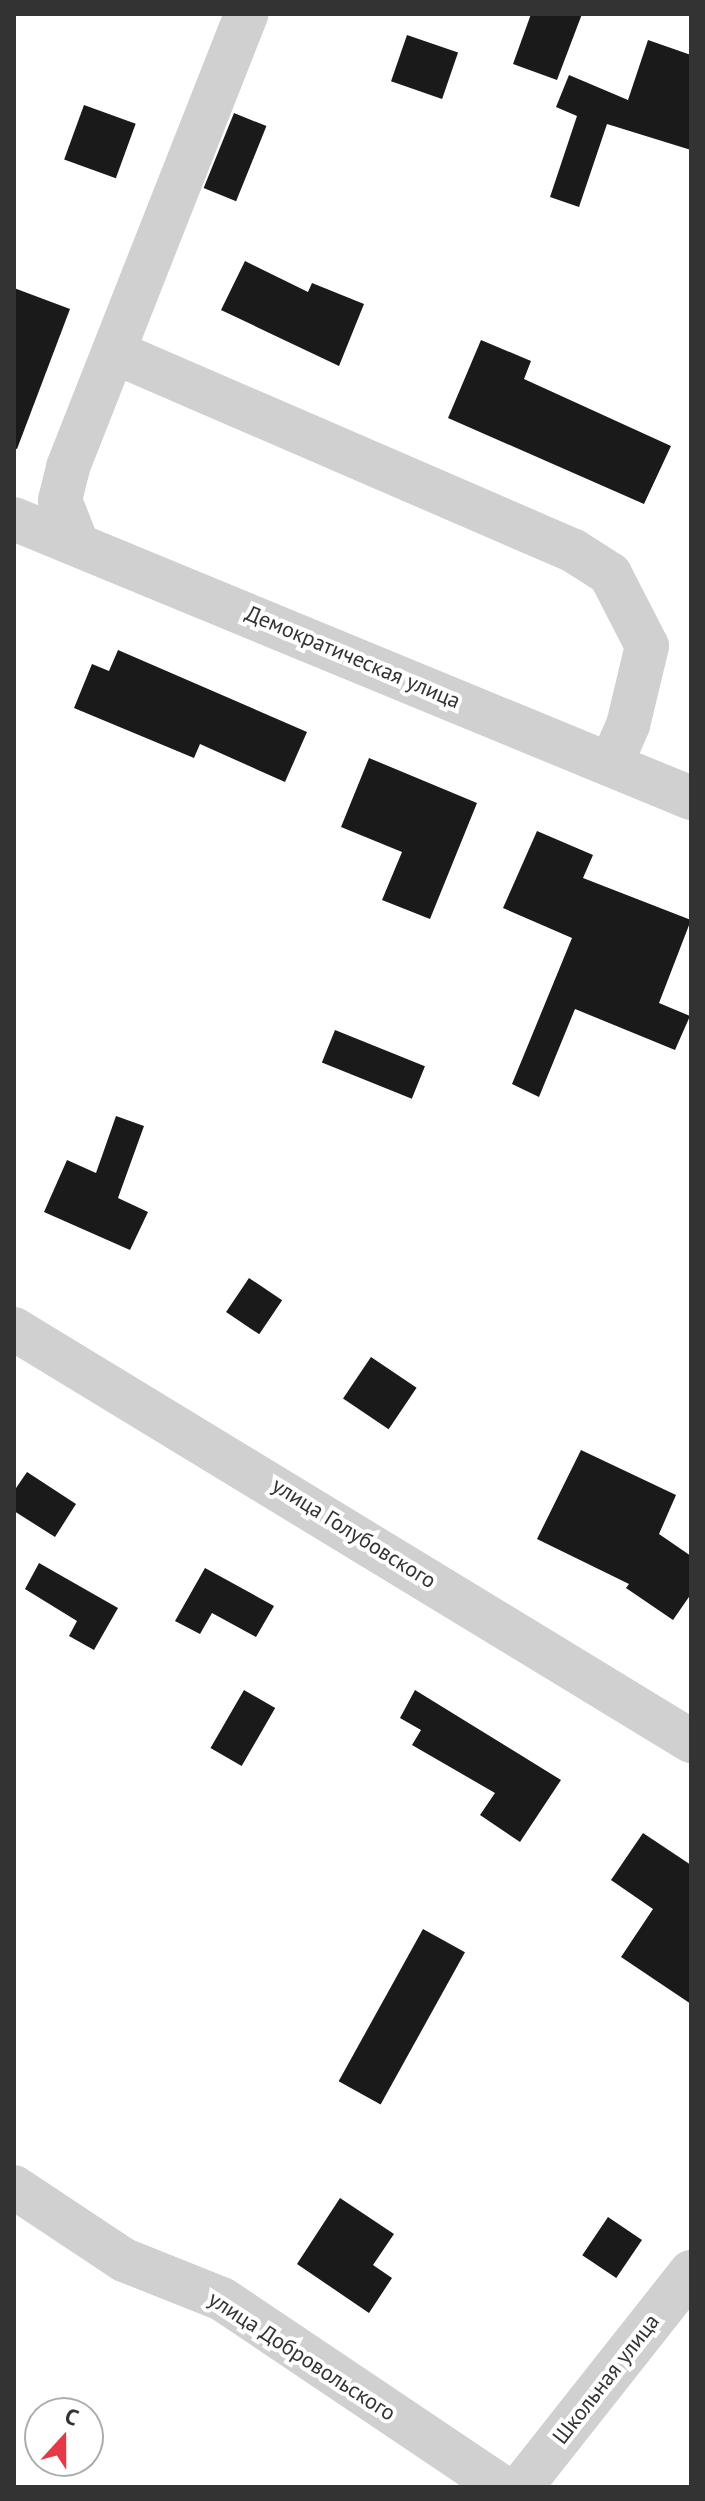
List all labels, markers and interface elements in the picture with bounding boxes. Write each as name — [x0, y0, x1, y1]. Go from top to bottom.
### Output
street label: Демократическая улица — [242, 600, 464, 714]
street label: улица Голубовского — [267, 1472, 441, 1594]
street label: улица Добровольского — [203, 2285, 401, 2427]
street label: Школьная улица — [547, 2309, 665, 2449]
north arrow — [24, 2397, 104, 2477]
text: С — [61, 2401, 83, 2432]

